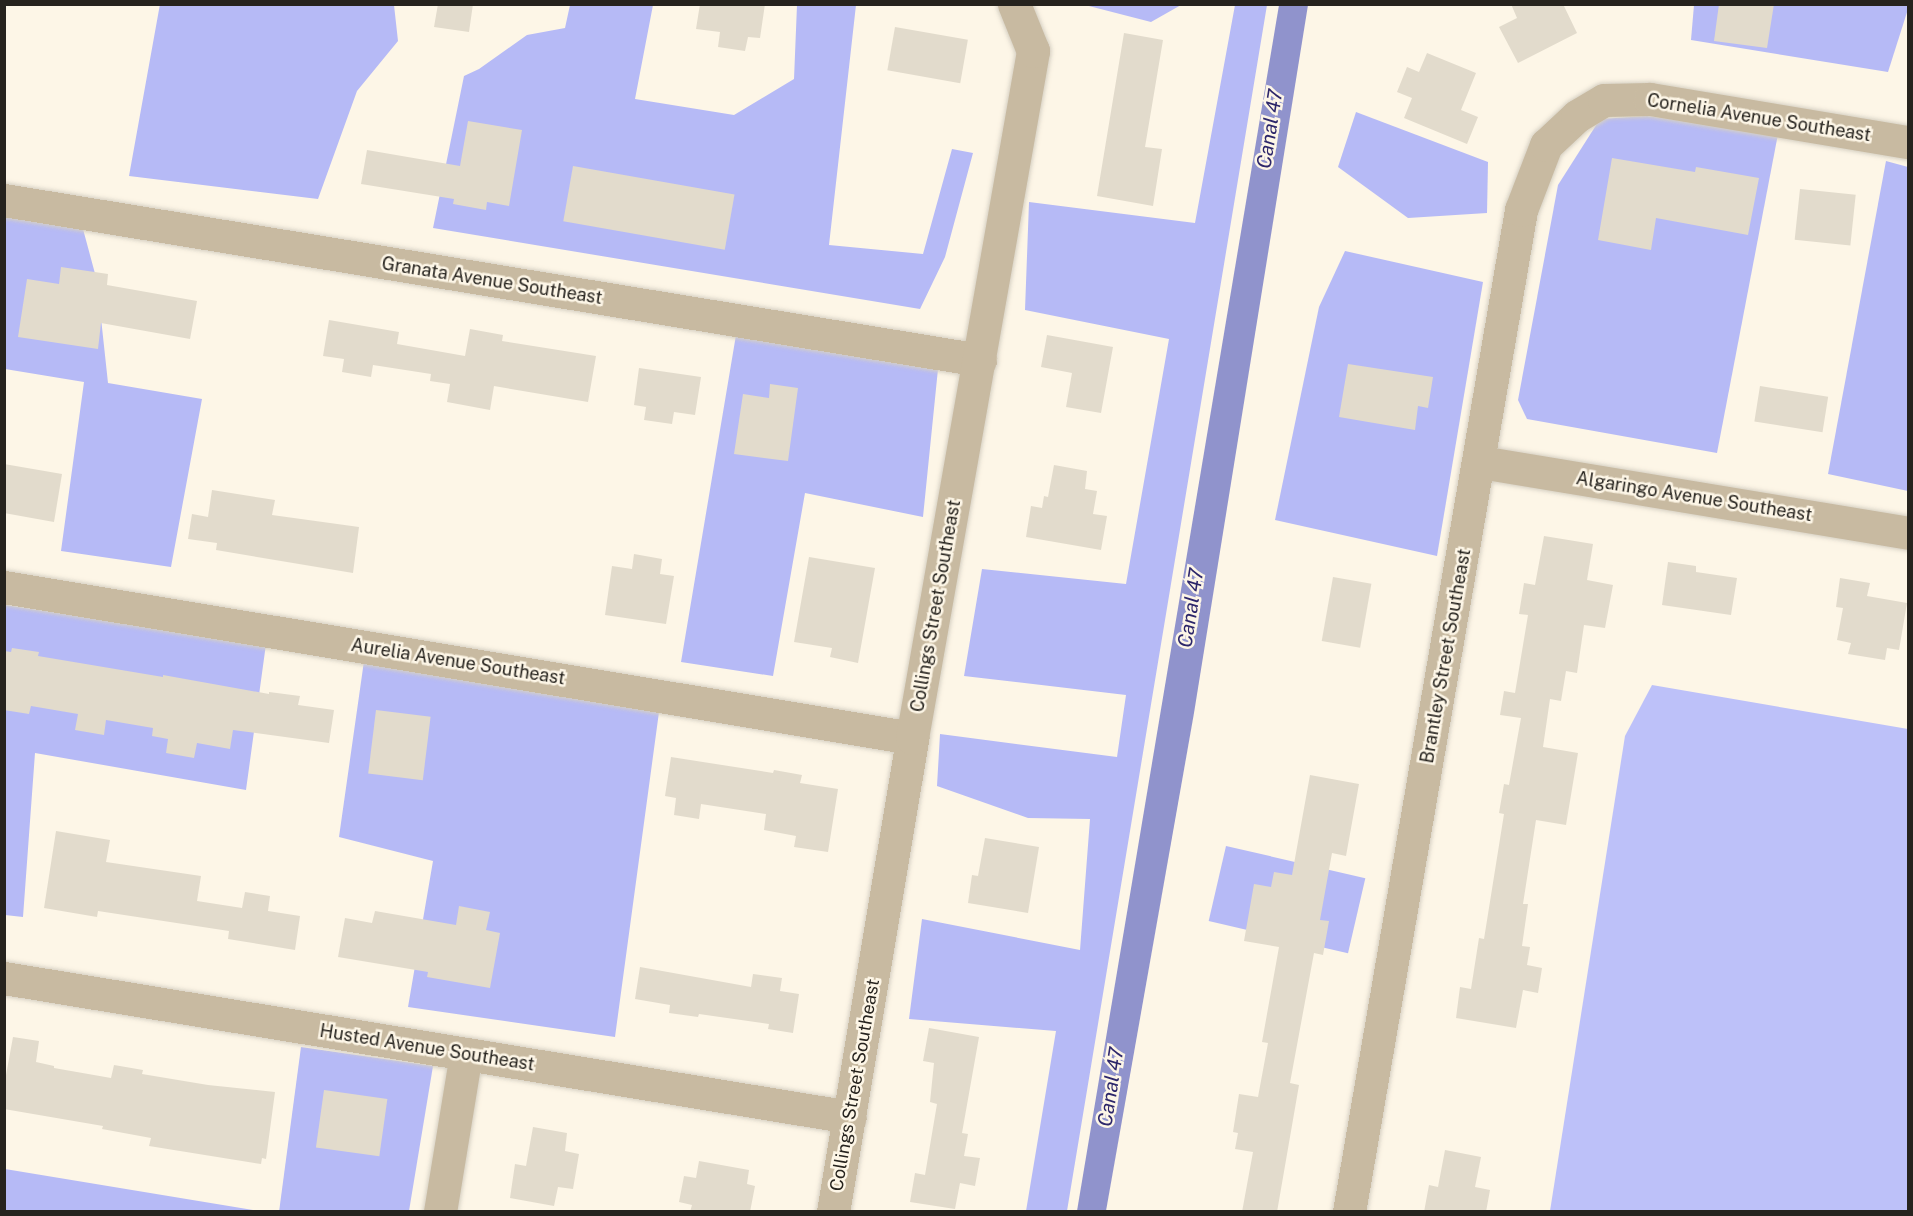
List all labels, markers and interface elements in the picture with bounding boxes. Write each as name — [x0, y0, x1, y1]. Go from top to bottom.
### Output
water label: Canal 47 — [1252, 88, 1288, 170]
street label: Cornelia Avenue Southeast — [1646, 90, 1872, 146]
street label: Granata Avenue Southeast — [380, 253, 604, 309]
street label: Algaringo Avenue Southeast — [1574, 468, 1814, 526]
street label: Collings Street Southeast — [907, 498, 965, 714]
street label: Brantley Street Southeast — [1416, 547, 1476, 765]
water label: Canal 47 — [1173, 567, 1209, 649]
street label: Aurelia Avenue Southeast — [349, 634, 567, 690]
street label: Collings Street Southeast — [826, 977, 884, 1193]
street label: Husted Avenue Southeast — [318, 1020, 536, 1076]
water label: Canal 47 — [1093, 1046, 1129, 1128]

